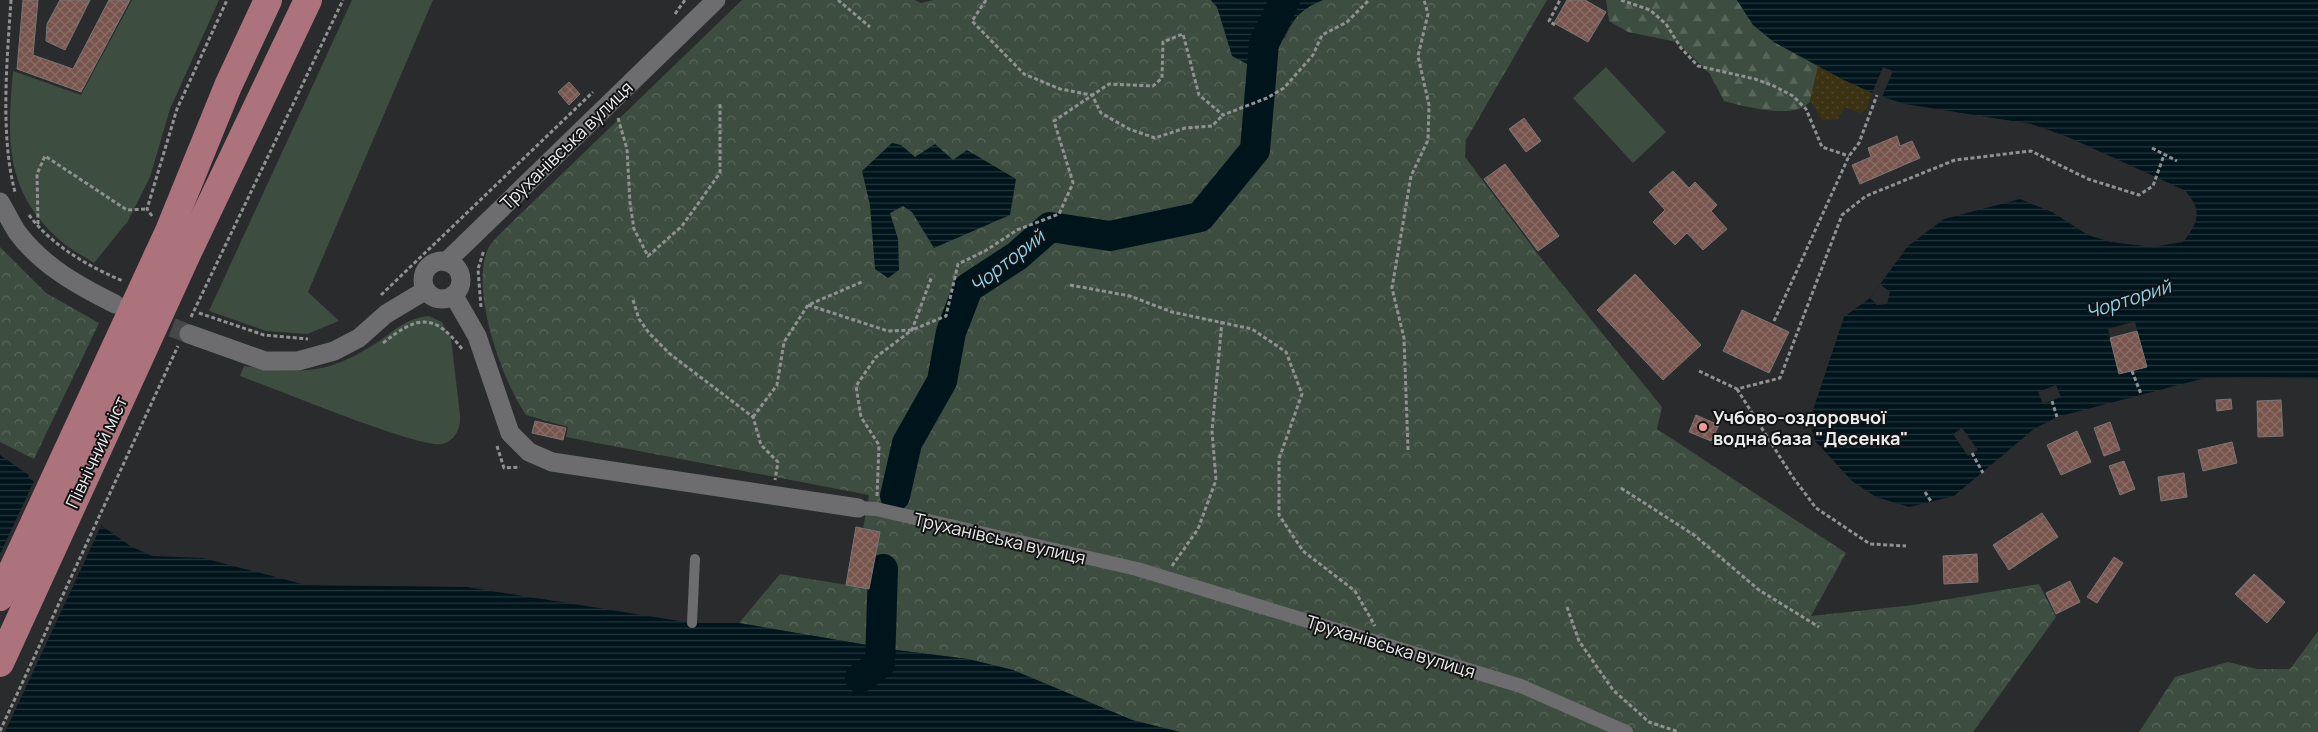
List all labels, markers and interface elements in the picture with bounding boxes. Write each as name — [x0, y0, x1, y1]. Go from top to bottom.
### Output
street label: Труханівська вулиця — [494, 75, 638, 215]
water label: Чорторий — [964, 222, 1052, 298]
water label: Чорторий — [2082, 272, 2176, 325]
street label: Північний міст — [60, 392, 132, 512]
place label: Учбово-оздоровчої водна база "Десенка" — [1713, 405, 1909, 450]
marker: Учбово-оздоровчої водна база "Десенка" — [1697, 421, 1709, 433]
street label: Труханівська вулиця — [912, 507, 1088, 569]
street label: Труханівська вулиця — [1303, 609, 1479, 683]

